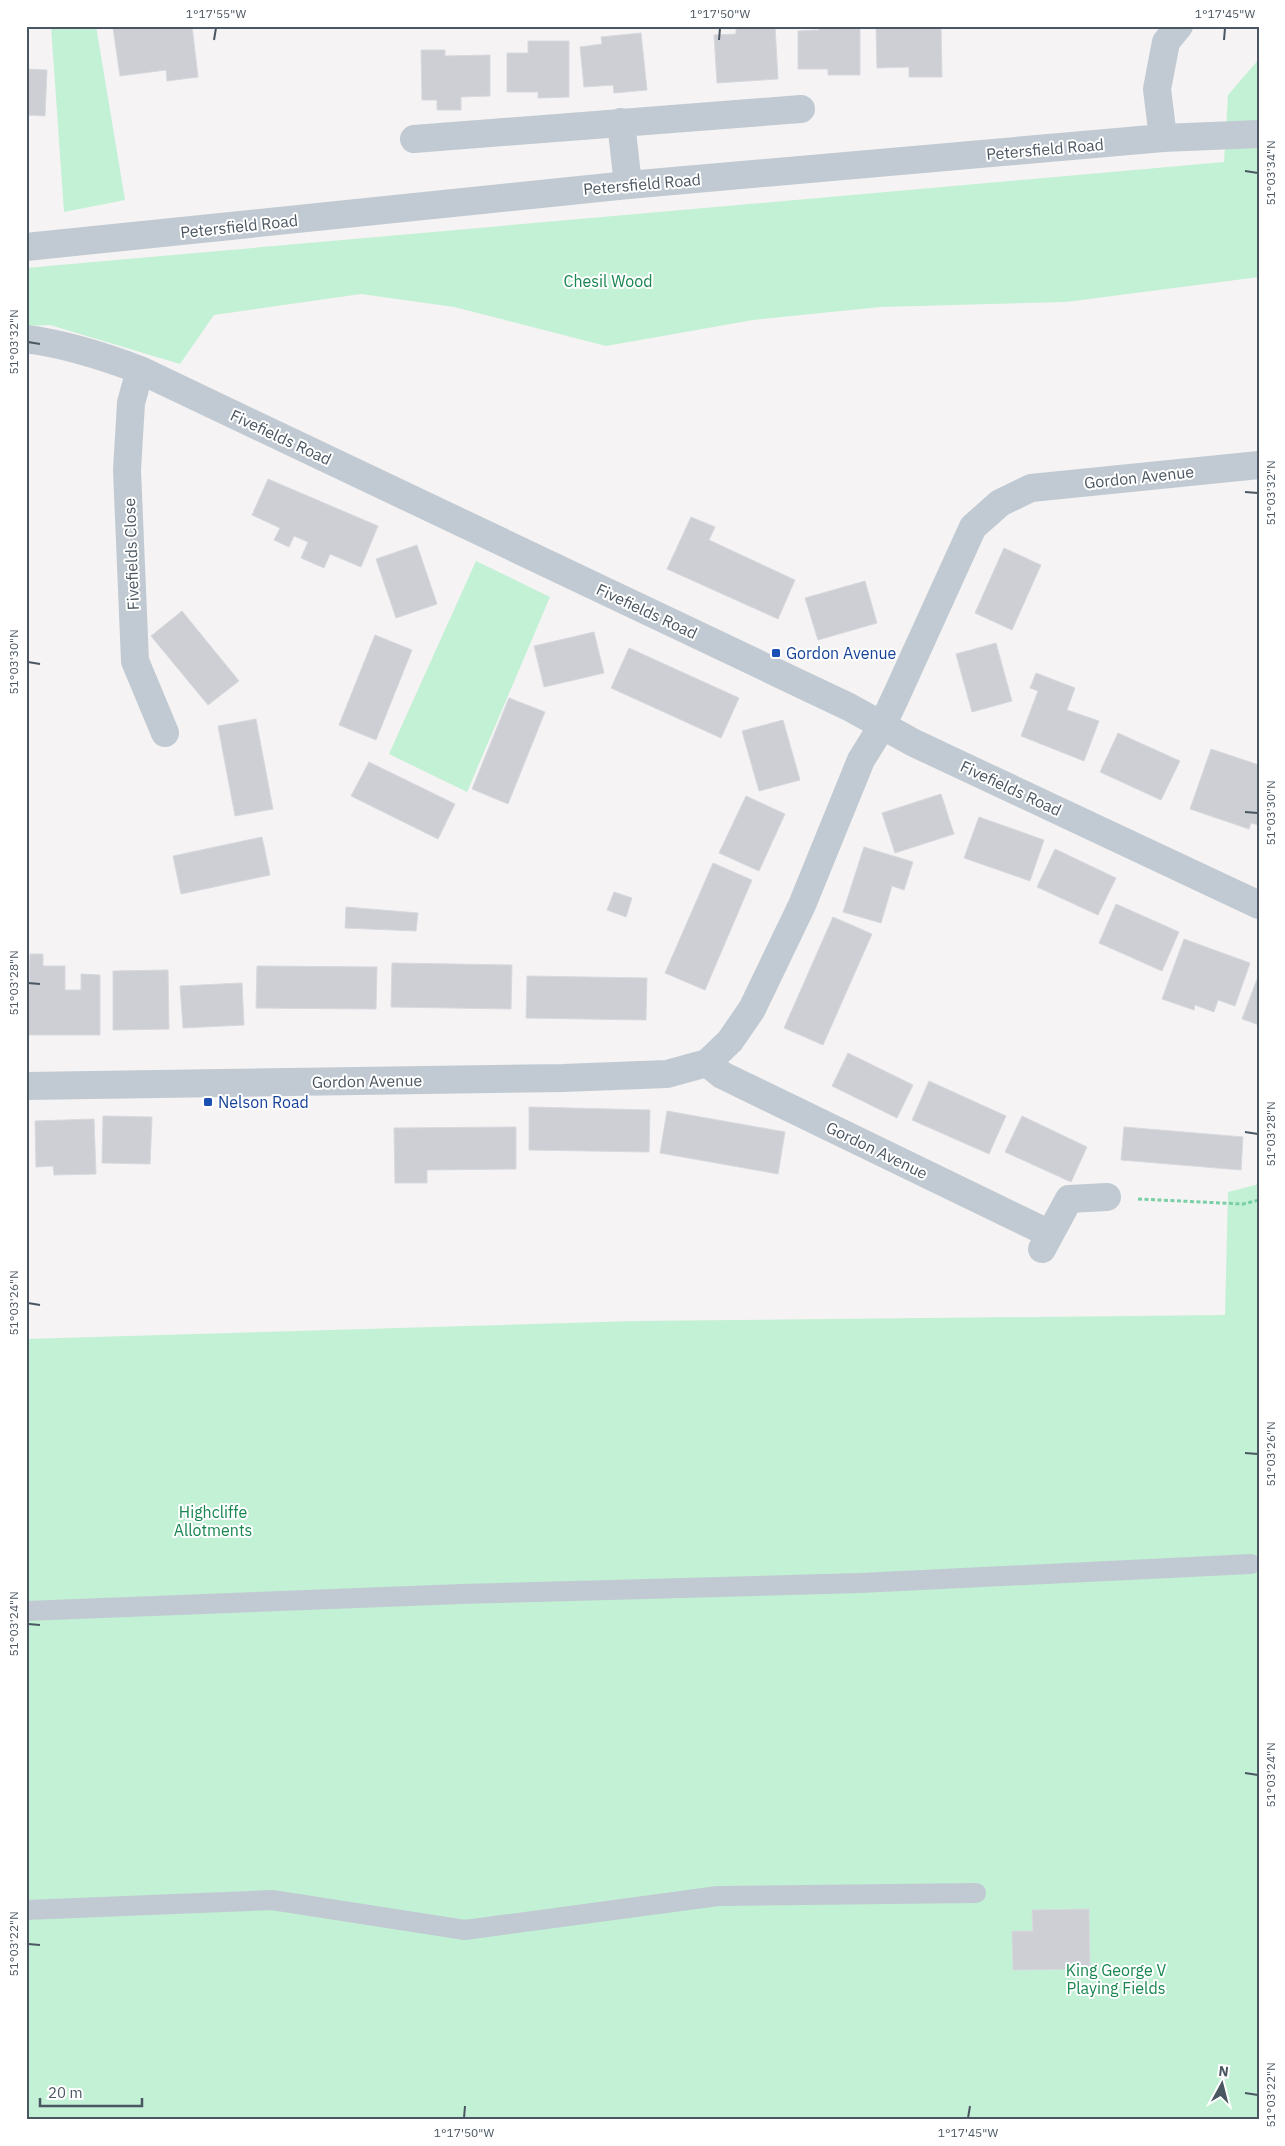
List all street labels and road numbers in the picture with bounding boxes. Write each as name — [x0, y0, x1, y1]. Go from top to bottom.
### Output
street label: Petersfield Road — [985, 134, 1105, 164]
street label: Petersfield Road — [582, 169, 702, 199]
street label: Petersfield Road — [179, 210, 299, 242]
street label: Fivefields Road — [227, 405, 335, 469]
street label: Gordon Avenue — [1083, 461, 1195, 493]
street label: Fivefields Close — [119, 497, 143, 610]
street label: Fivefields Road — [593, 579, 701, 643]
street label: Fivefields Road — [957, 756, 1065, 820]
street label: Gordon Avenue — [312, 1070, 423, 1092]
street label: Gordon Avenue — [823, 1117, 931, 1183]

